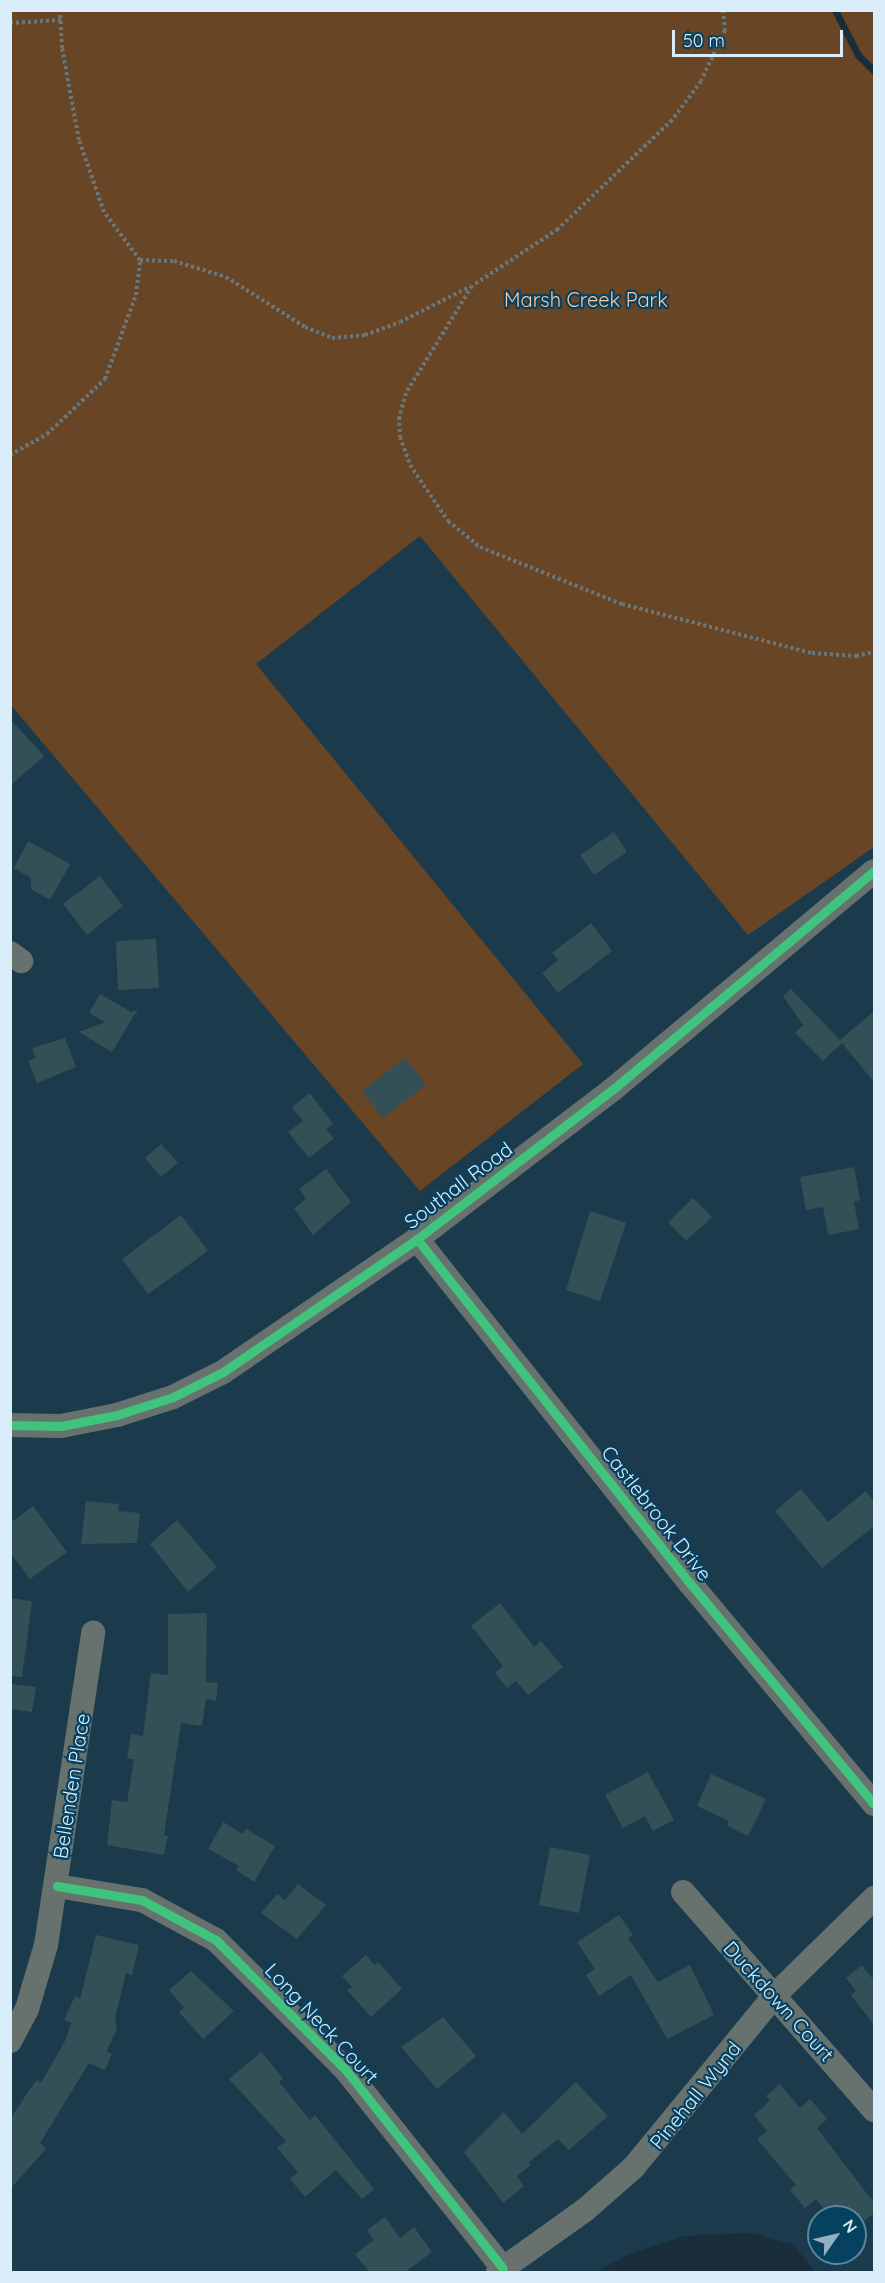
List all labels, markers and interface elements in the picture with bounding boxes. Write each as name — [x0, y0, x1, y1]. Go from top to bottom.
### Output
scale bar — [675, 18, 846, 56]
text: 50 m — [683, 29, 725, 52]
park label: Marsh Creek Park — [504, 287, 668, 311]
street label: Southall Road — [399, 1137, 517, 1233]
street label: Castlebrook Drive — [597, 1441, 717, 1585]
street label: Bellenden Place — [48, 1712, 94, 1860]
street label: Duckdown Court — [719, 1936, 839, 2066]
street label: Long Neck Court — [260, 1958, 384, 2088]
street label: Pinehall Wynd — [644, 2036, 746, 2154]
north arrow — [807, 2205, 867, 2265]
text: N — [839, 2216, 862, 2237]

